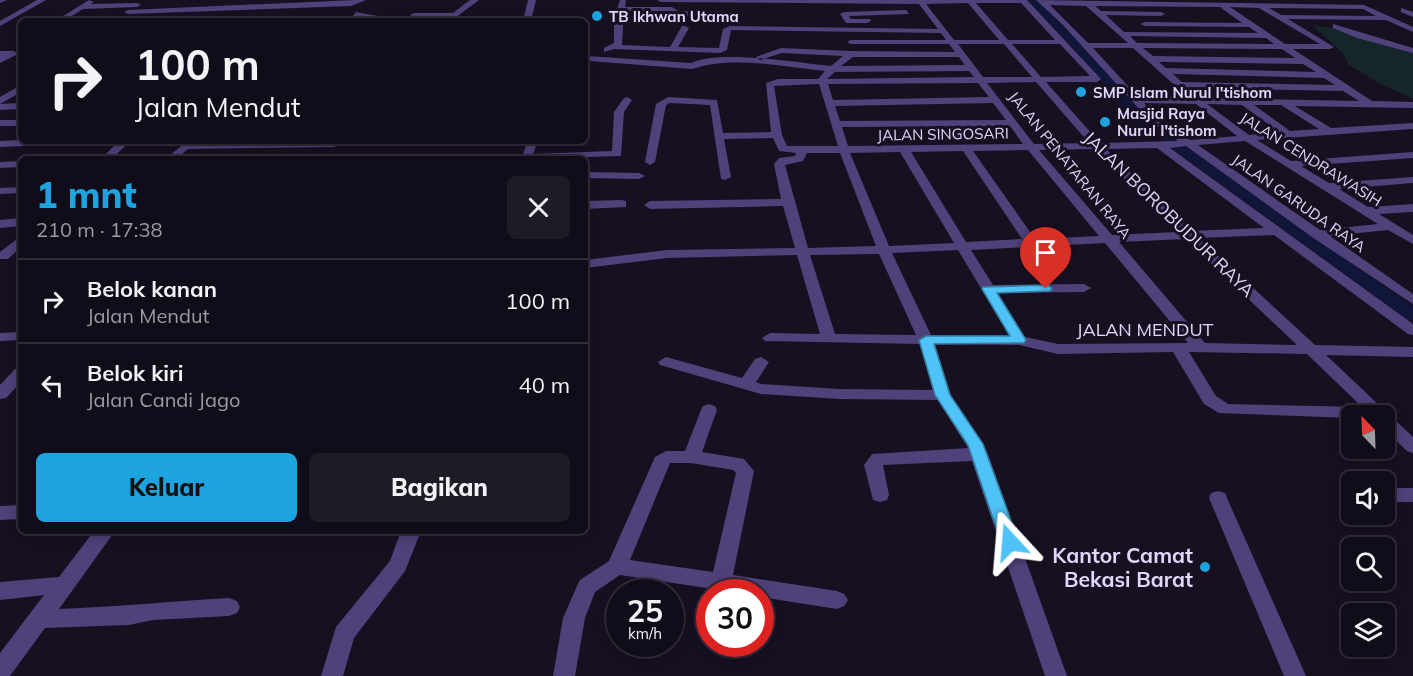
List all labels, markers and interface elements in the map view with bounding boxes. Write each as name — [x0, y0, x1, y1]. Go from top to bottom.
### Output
place label: TB Ikhwan Utama — [609, 7, 739, 26]
marker: TB Ikhwan Utama — [590, 9, 604, 23]
text: 100 m — [135, 38, 260, 91]
icon: right — [36, 42, 114, 120]
place label: SMP Islam Nurul I'tishom — [1093, 83, 1272, 102]
marker: SMP Islam Nurul I'tishom — [1074, 85, 1088, 99]
street label: JALAN PENATARAN RAYA — [1005, 87, 1135, 243]
text: Jalan Mendut — [135, 90, 300, 124]
place label: Masjid Raya Nurul I'tishom — [1117, 104, 1217, 140]
street label: JALAN CENDRAWASIH — [1237, 108, 1385, 210]
marker: Masjid Raya Nurul I'tishom — [1098, 115, 1112, 129]
street label: JALAN SINGOSARI — [877, 123, 1009, 145]
street label: JALAN BOROBUDUR RAYA — [1079, 126, 1259, 302]
street label: JALAN GARUDA RAYA — [1229, 150, 1369, 256]
text: 1 mnt — [36, 172, 137, 217]
button: close — [507, 176, 570, 239]
text: 210 m · 17:38 — [36, 217, 162, 242]
pin — [1020, 227, 1071, 289]
icon: arrive — [1029, 236, 1062, 269]
text: Belok kanan — [87, 275, 217, 303]
icon: right — [36, 285, 69, 318]
text: 100 m — [505, 287, 570, 315]
text: Jalan Mendut — [87, 303, 210, 328]
street label: JALAN MENDUT — [1077, 318, 1214, 341]
text: Belok kiri — [87, 359, 183, 387]
icon: left — [36, 369, 69, 402]
text: 40 m — [519, 371, 570, 399]
text: Jalan Candi Jago — [87, 387, 240, 412]
north arrow — [1341, 405, 1395, 459]
map controls — [1341, 405, 1395, 657]
button: Keluar — [36, 453, 297, 522]
button: Bagikan — [309, 453, 570, 522]
button: sound — [1341, 471, 1395, 525]
position arrow — [978, 510, 1042, 574]
button: search — [1341, 537, 1395, 591]
place label: Kantor Camat Bekasi Barat — [1052, 542, 1193, 592]
marker: Kantor Camat Bekasi Barat — [1198, 560, 1212, 574]
speed limit sign: 30 — [696, 579, 774, 657]
text: 25 — [627, 592, 663, 630]
button: layers — [1341, 603, 1395, 657]
text: km/h — [628, 624, 662, 643]

